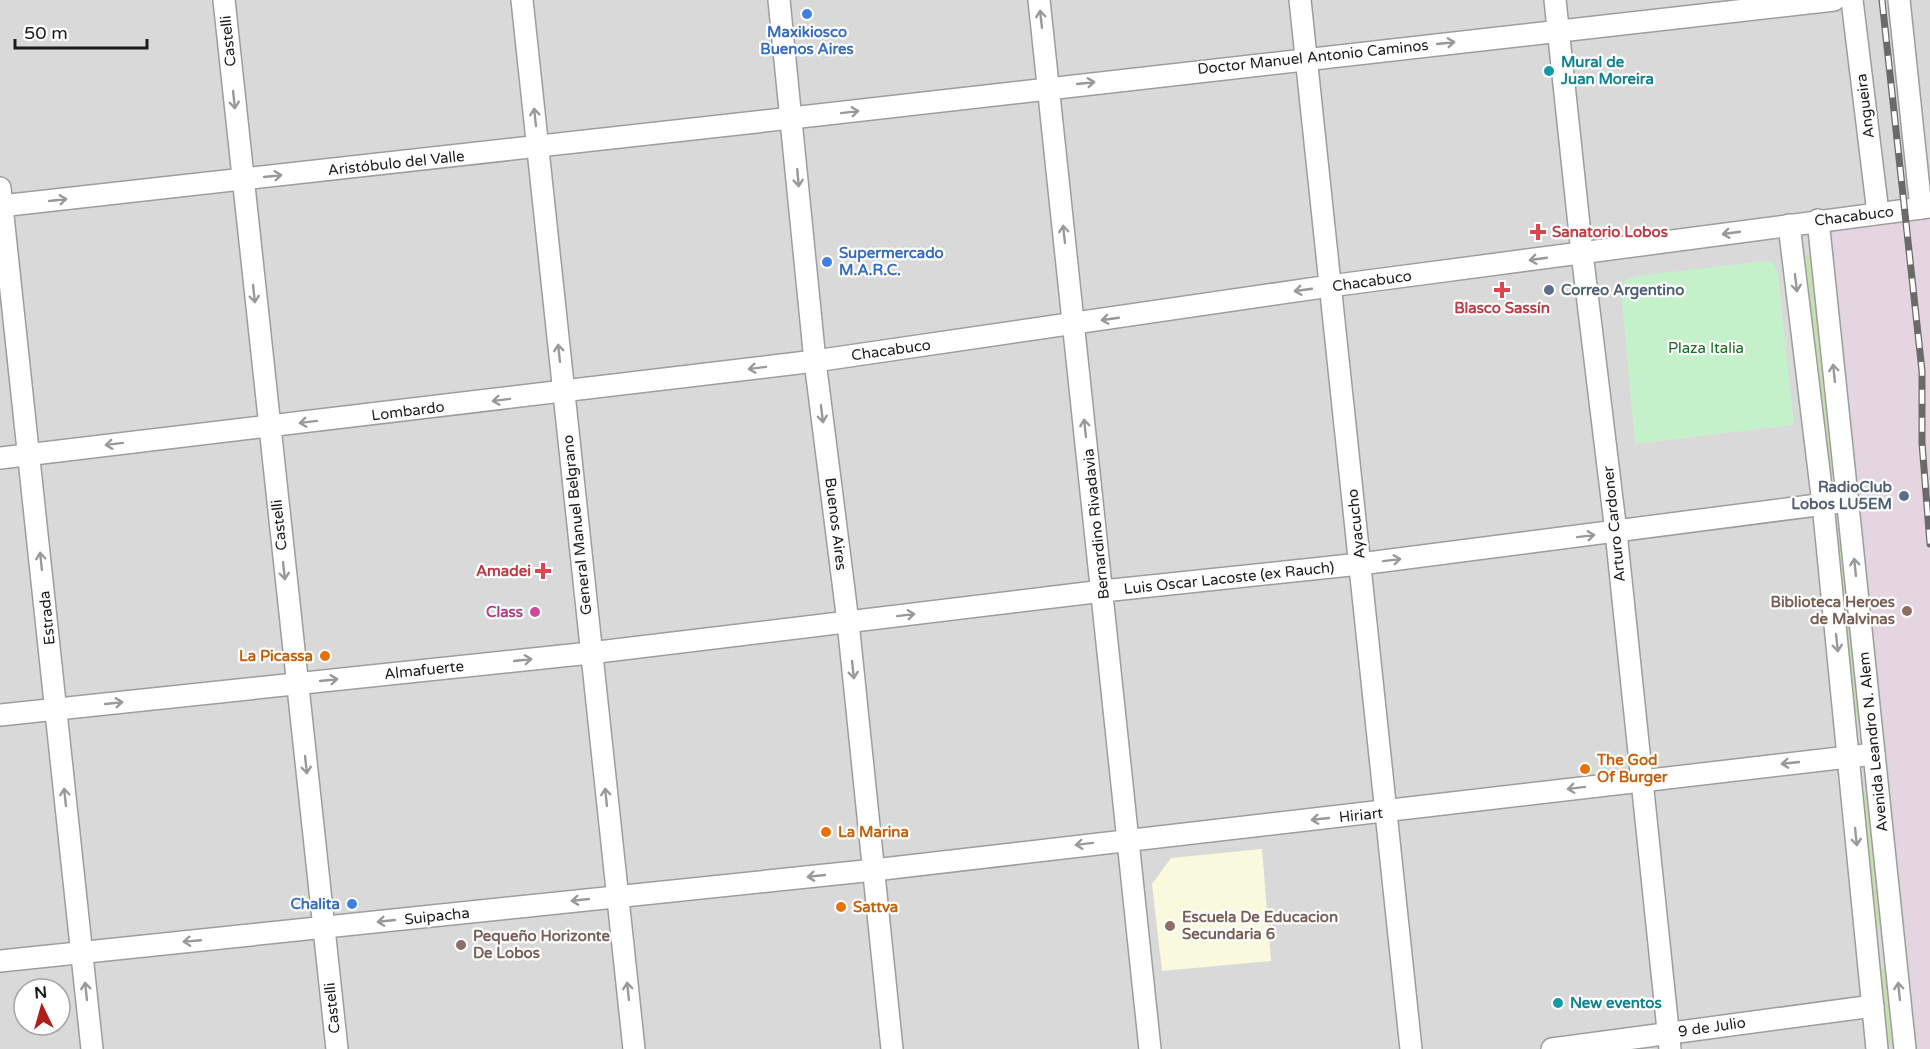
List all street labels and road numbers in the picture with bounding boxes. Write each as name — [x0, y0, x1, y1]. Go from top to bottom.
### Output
street label: Castelli — [216, 15, 240, 67]
street label: Doctor Manuel Antonio Caminos — [1197, 36, 1429, 78]
street label: Angueira — [1852, 73, 1878, 139]
street label: Aristóbulo del Valle — [327, 147, 465, 179]
street label: Chacabuco — [1813, 202, 1895, 230]
street label: Chacabuco — [1331, 267, 1413, 295]
street label: Chacabuco — [850, 336, 932, 364]
street label: Lombardo — [370, 398, 446, 424]
street label: General Manuel Belgrano — [559, 434, 595, 616]
street label: Bernardino Rivadavia — [1079, 448, 1113, 600]
street label: Arturo Cardoner — [1599, 465, 1629, 583]
street label: Buenos Aires — [821, 477, 851, 571]
street label: Ayacucho — [1343, 488, 1369, 560]
street label: Castelli — [267, 499, 291, 551]
street label: Luis Oscar Lacoste (ex Rauch) — [1123, 558, 1335, 598]
street label: Estrada — [35, 590, 59, 646]
street label: Avenida Leandro N. Alem — [1855, 651, 1891, 833]
street label: Almafuerte — [383, 657, 465, 683]
street label: Hiriart — [1338, 804, 1384, 826]
street label: Suipacha — [404, 904, 470, 928]
street label: Castelli — [320, 982, 344, 1034]
street label: 9 de Julio — [1677, 1013, 1747, 1041]

